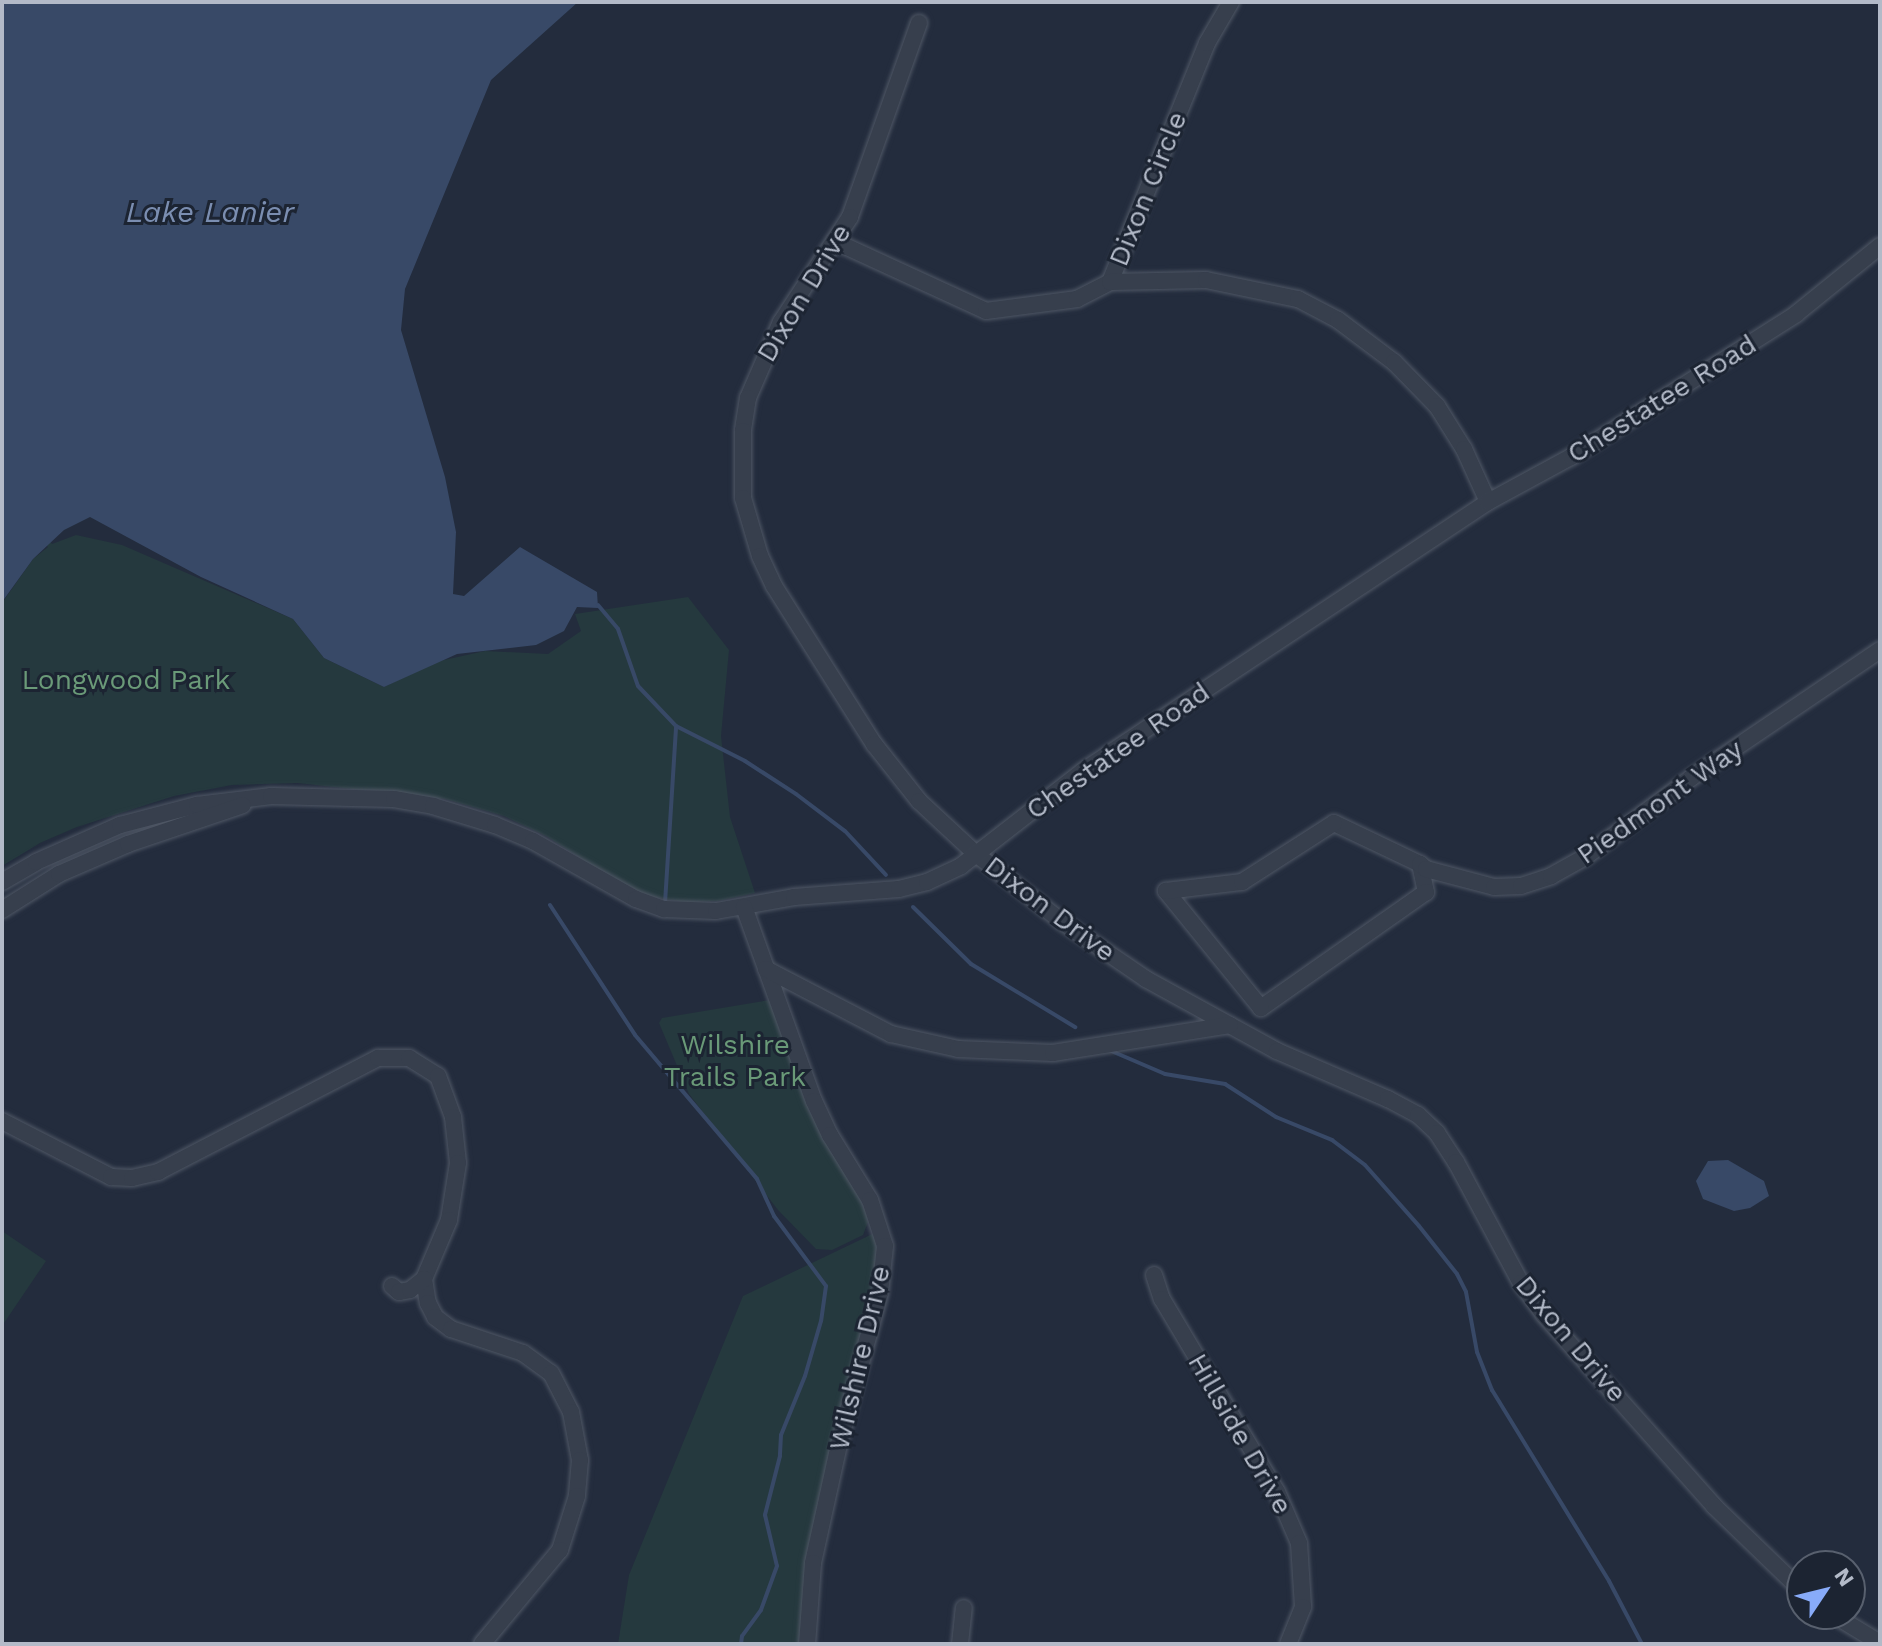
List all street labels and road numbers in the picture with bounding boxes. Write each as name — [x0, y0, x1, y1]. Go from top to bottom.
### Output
street label: Dixon Circle — [1102, 107, 1194, 271]
street label: Dixon Drive — [750, 218, 858, 368]
street label: Chestatee Road — [1561, 327, 1763, 471]
street label: Chestatee Road — [1020, 675, 1216, 827]
street label: Piedmont Way — [1570, 732, 1750, 872]
street label: Dixon Drive — [978, 849, 1122, 969]
street label: Wilshire Drive — [822, 1262, 898, 1454]
street label: Dixon Drive — [1508, 1269, 1634, 1409]
street label: Hillside Drive — [1180, 1348, 1300, 1520]

